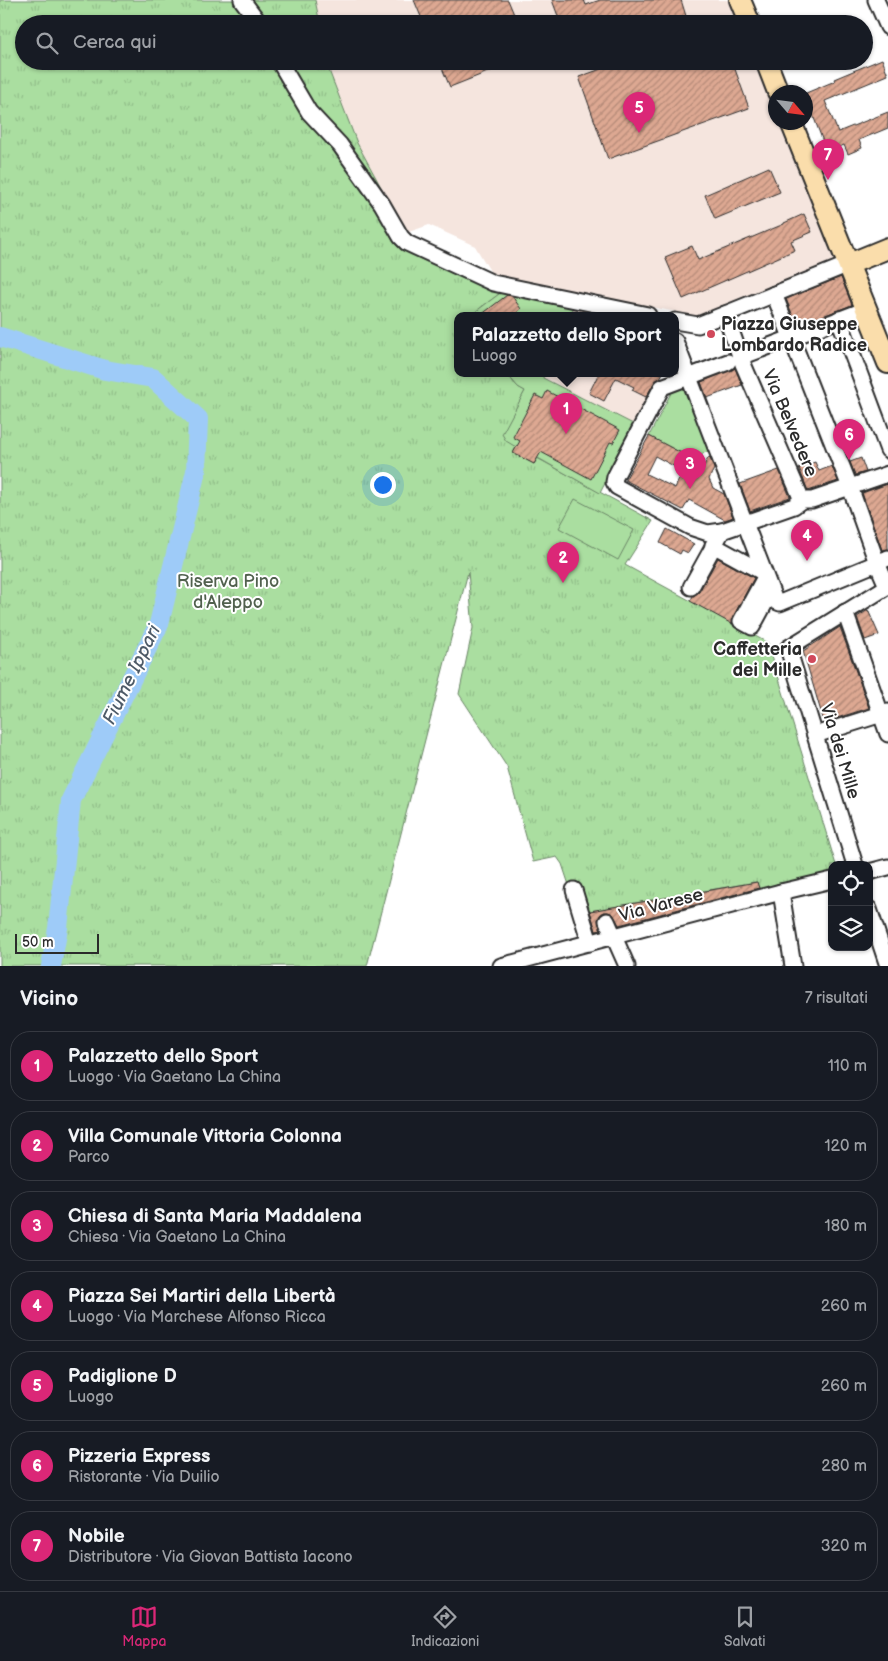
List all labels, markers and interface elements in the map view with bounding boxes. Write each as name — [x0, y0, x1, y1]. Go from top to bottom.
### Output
search box — [15, 15, 873, 70]
icon: search — [33, 29, 61, 57]
text: Cerca qui — [73, 31, 156, 54]
north arrow — [768, 85, 813, 130]
pin: 5 — [623, 92, 655, 133]
pin: 7 — [812, 139, 844, 180]
popup — [454, 312, 679, 377]
place label: Piazza Giuseppe Lombardo Radice — [721, 314, 867, 356]
text: Palazzetto dello Sport — [471, 324, 662, 347]
marker: Piazza Giuseppe Lombardo Radice — [705, 328, 717, 340]
text: Luogo — [471, 347, 517, 366]
street label: Via Belvedere — [758, 366, 822, 480]
pin: 1 — [550, 393, 582, 434]
pin: 6 — [833, 419, 865, 460]
pin: 3 — [674, 448, 706, 489]
your location — [370, 472, 396, 498]
pin: 4 — [791, 520, 823, 561]
pin: 2 — [547, 542, 579, 583]
park label: Riserva Pino d'Aleppo — [177, 571, 279, 613]
water label: Fiume Ippari — [98, 621, 166, 728]
place label: Caffetteria dei Mille — [713, 639, 802, 681]
marker: Caffetteria dei Mille — [806, 653, 818, 665]
street label: Via dei Mille — [816, 701, 865, 802]
map controls — [828, 861, 873, 951]
button: locate — [828, 861, 873, 906]
street label: Via Varese — [617, 884, 706, 926]
button: layers — [828, 906, 873, 951]
scale bar — [15, 931, 99, 954]
text: 50 m — [22, 934, 54, 951]
text: Vicino — [20, 986, 78, 1011]
text: 7 risultati — [805, 989, 868, 1008]
text: Palazzetto dello Sport — [68, 1045, 258, 1068]
text: 1 — [34, 1057, 40, 1076]
text: 110 m — [828, 1057, 867, 1076]
text: Luogo · Via Gaetano La China — [68, 1068, 281, 1087]
text: Villa Comunale Vittoria Colonna — [68, 1125, 342, 1148]
text: 2 — [32, 1137, 42, 1156]
text: 120 m — [824, 1137, 867, 1156]
text: Parco — [68, 1148, 110, 1167]
text: Chiesa di Santa Maria Maddalena — [68, 1205, 362, 1228]
text: 3 — [32, 1217, 42, 1236]
text: 180 m — [825, 1217, 867, 1236]
text: Chiesa · Via Gaetano La China — [68, 1228, 286, 1247]
text: Piazza Sei Martiri della Libertà — [68, 1285, 336, 1308]
text: 4 — [32, 1297, 42, 1316]
text: 260 m — [821, 1297, 867, 1316]
text: Luogo · Via Marchese Alfonso Ricca — [68, 1308, 326, 1327]
text: Padiglione D — [68, 1365, 177, 1388]
text: 5 — [32, 1377, 42, 1396]
text: 260 m — [821, 1377, 867, 1396]
text: Luogo — [68, 1388, 114, 1407]
text: Pizzeria Express — [68, 1445, 210, 1468]
text: 6 — [32, 1457, 42, 1476]
text: 280 m — [821, 1457, 867, 1476]
text: Ristorante · Via Duilio — [68, 1468, 220, 1487]
text: Nobile — [68, 1525, 125, 1548]
text: 7 — [33, 1537, 41, 1556]
text: 320 m — [821, 1537, 867, 1556]
text: Distributore · Via Giovan Battista Iacono — [68, 1548, 353, 1567]
tab: Mappa — [122, 1603, 167, 1650]
tab: Indicazioni — [411, 1603, 479, 1650]
tab: Salvati — [724, 1603, 766, 1650]

